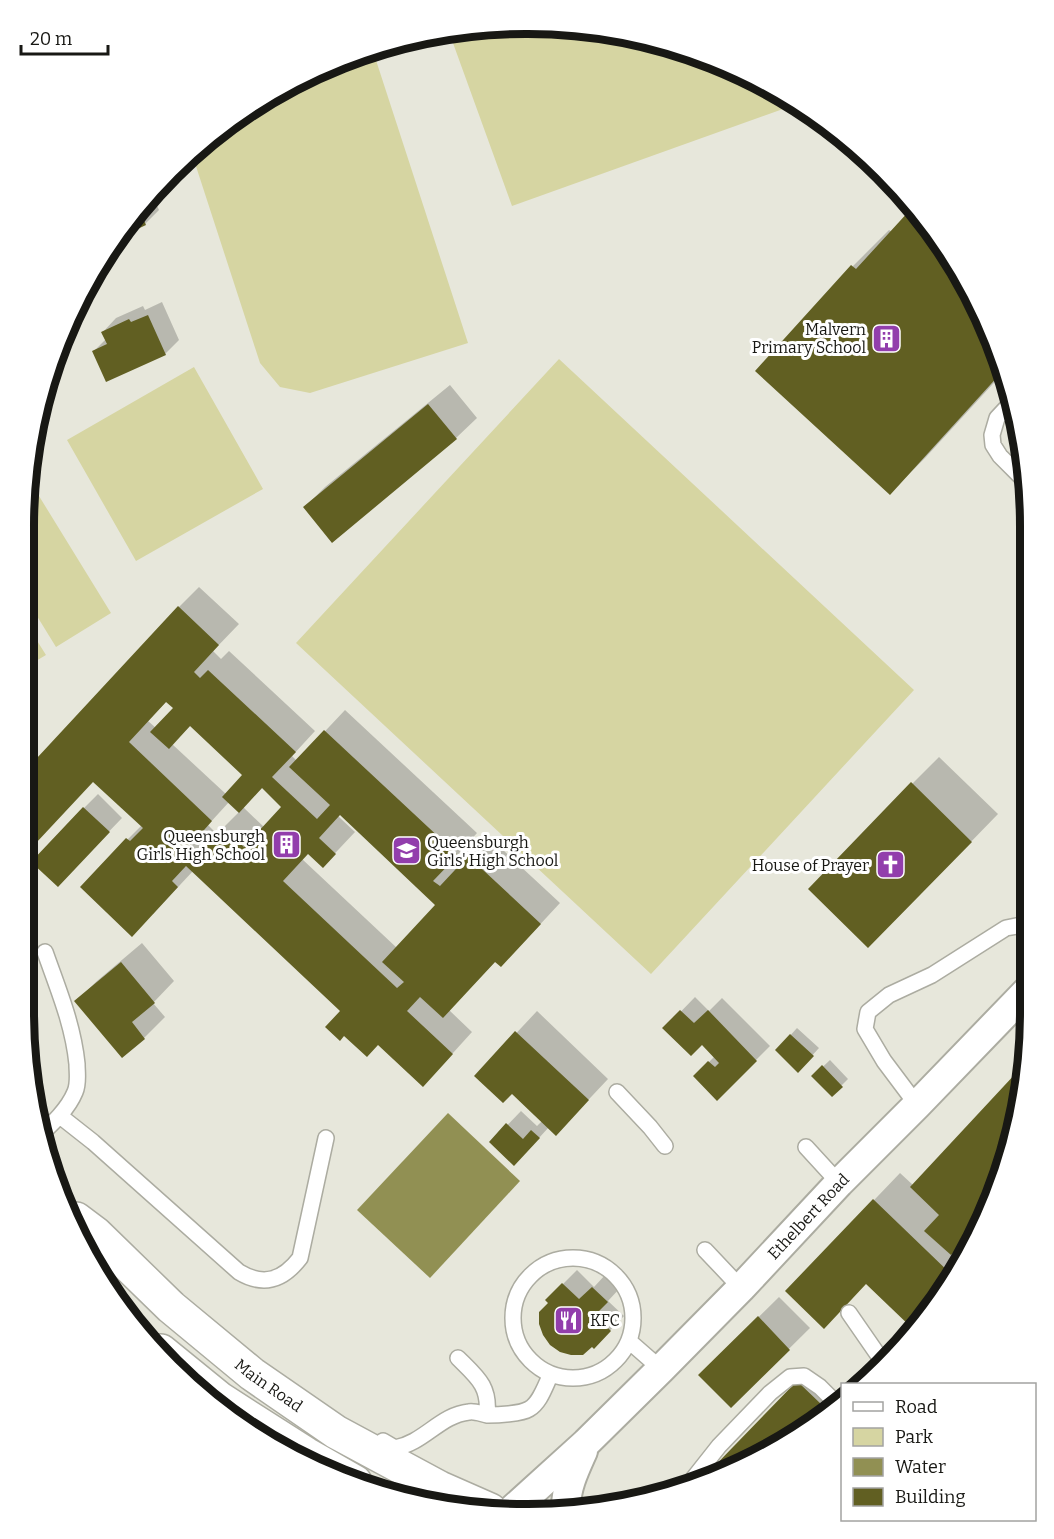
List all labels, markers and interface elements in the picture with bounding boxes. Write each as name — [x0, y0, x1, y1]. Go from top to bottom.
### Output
scale bar — [21, 18, 108, 56]
text: 20 m — [30, 28, 72, 50]
place label: Malvern Primary School — [752, 320, 866, 357]
building icon: Malvern Primary School — [871, 322, 903, 354]
place label: Queensburgh Girls High School — [137, 827, 265, 864]
building icon: Queensburgh Girls High School — [270, 829, 302, 861]
place label: Queensburgh Girls' High School — [427, 833, 559, 870]
school or university icon: Queensburgh Girls' High School — [390, 835, 422, 867]
church icon: House of Prayer — [874, 849, 906, 881]
place label: House of Prayer — [752, 856, 869, 875]
street label: Ethelbert Road — [764, 1169, 853, 1263]
restaurant icon: KFC — [553, 1304, 585, 1336]
place label: KFC — [590, 1311, 620, 1330]
street label: Main Road — [231, 1355, 307, 1416]
legend — [841, 1383, 1036, 1521]
text: Road — [895, 1396, 938, 1418]
text: Park — [895, 1426, 934, 1448]
text: Water — [895, 1456, 946, 1478]
text: Building — [895, 1486, 966, 1508]

